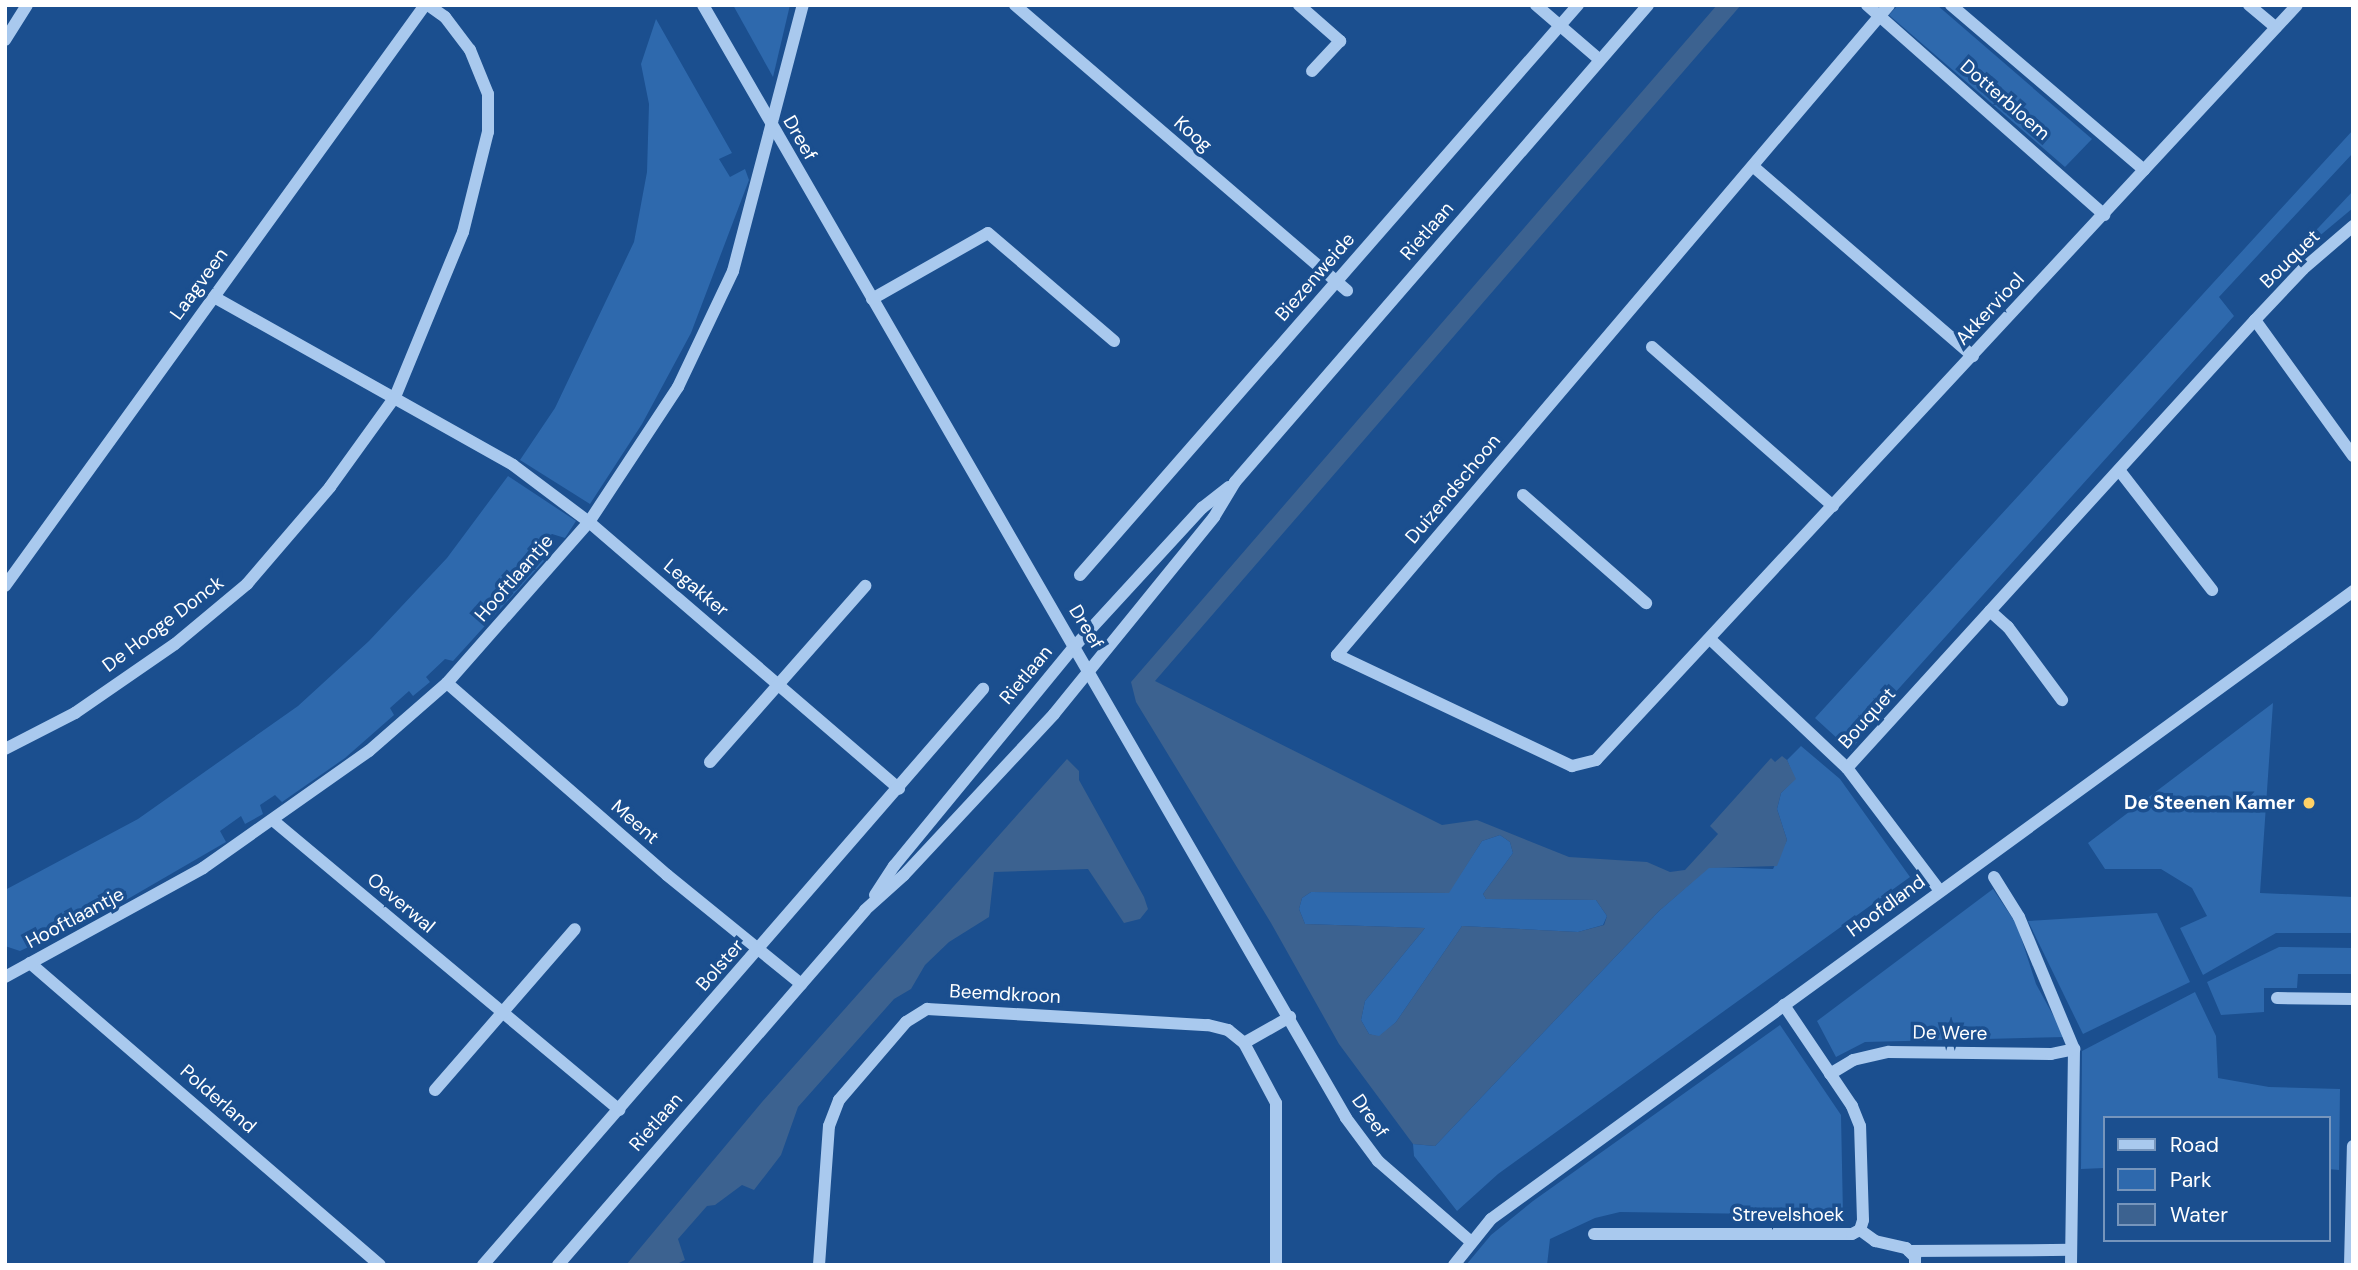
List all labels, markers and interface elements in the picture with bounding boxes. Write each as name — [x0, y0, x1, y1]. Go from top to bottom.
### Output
street label: Dotterbloem — [1955, 55, 2055, 145]
street label: Koog — [1169, 111, 1217, 157]
street label: Dreef — [778, 112, 822, 164]
street label: Rietlaan — [1396, 197, 1458, 265]
street label: Bouquet — [2255, 225, 2325, 293]
street label: Biezenweide — [1271, 228, 1359, 326]
street label: Laagveen — [165, 244, 233, 324]
street label: Akkerviool — [1951, 268, 2029, 350]
street label: Duizendschoon — [1401, 430, 1505, 548]
street label: Hooftlaantje — [470, 530, 558, 626]
street label: Legakker — [659, 554, 733, 622]
street label: De Hooge Donck — [98, 571, 228, 677]
street label: Dreef — [1064, 601, 1108, 653]
street label: Rietlaan — [995, 641, 1057, 709]
street label: Bouquet — [1834, 683, 1900, 753]
place label: De Steenen Kamer — [2124, 792, 2295, 814]
street label: Meent — [606, 795, 664, 849]
marker: De Steenen Kamer — [2301, 795, 2317, 811]
street label: Oeverwal — [363, 868, 439, 938]
street label: Hoofdland — [1843, 870, 1929, 942]
street label: Hooftlaantje — [22, 883, 128, 953]
street label: Bolster — [691, 934, 749, 996]
street label: Beemdkroon — [949, 980, 1061, 1008]
street label: De Were — [1913, 1021, 1987, 1045]
street label: Polderland — [175, 1060, 261, 1138]
street label: Rietlaan — [625, 1088, 687, 1156]
street label: Dreef — [1347, 1090, 1393, 1142]
legend — [2102, 1116, 2330, 1242]
text: Road — [2170, 1131, 2219, 1159]
text: Park — [2170, 1166, 2211, 1194]
text: Water — [2170, 1201, 2228, 1229]
street label: Strevelshoek — [1732, 1204, 1844, 1226]

